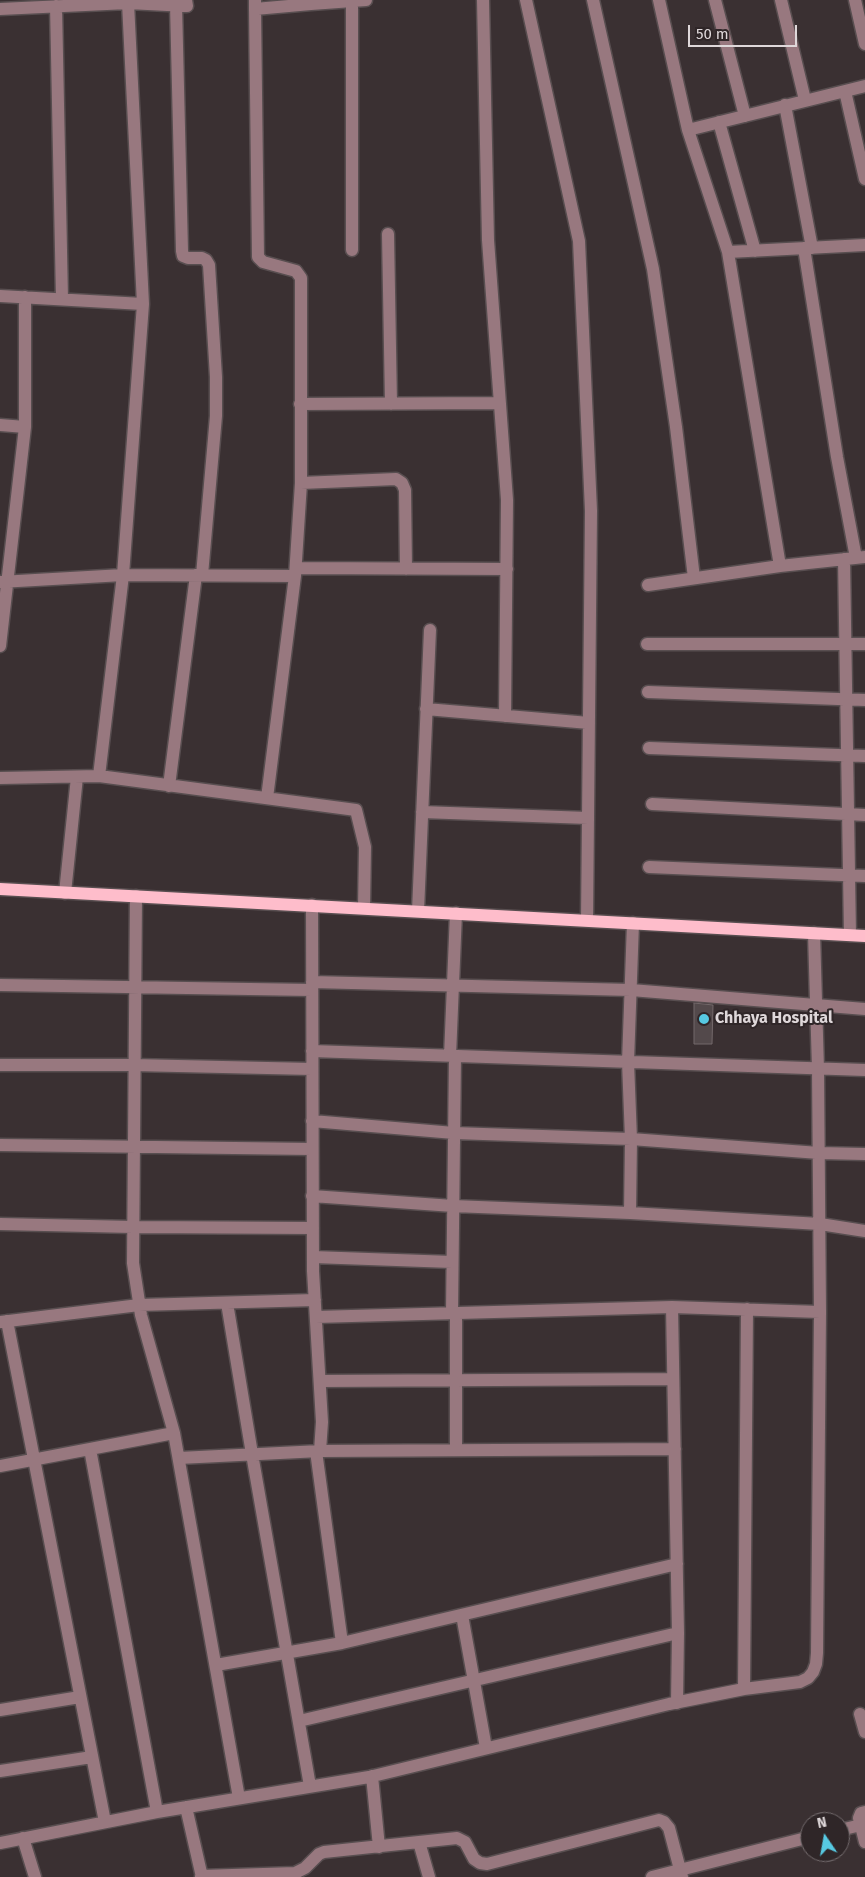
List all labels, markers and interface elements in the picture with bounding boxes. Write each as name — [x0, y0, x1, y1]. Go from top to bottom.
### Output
scale bar — [690, 15, 799, 47]
text: 50 m — [696, 25, 729, 43]
place label: Chhaya Hospital — [715, 1009, 833, 1029]
marker: Chhaya Hospital — [697, 1012, 711, 1026]
north arrow — [800, 1812, 850, 1862]
text: N — [816, 1814, 828, 1832]

